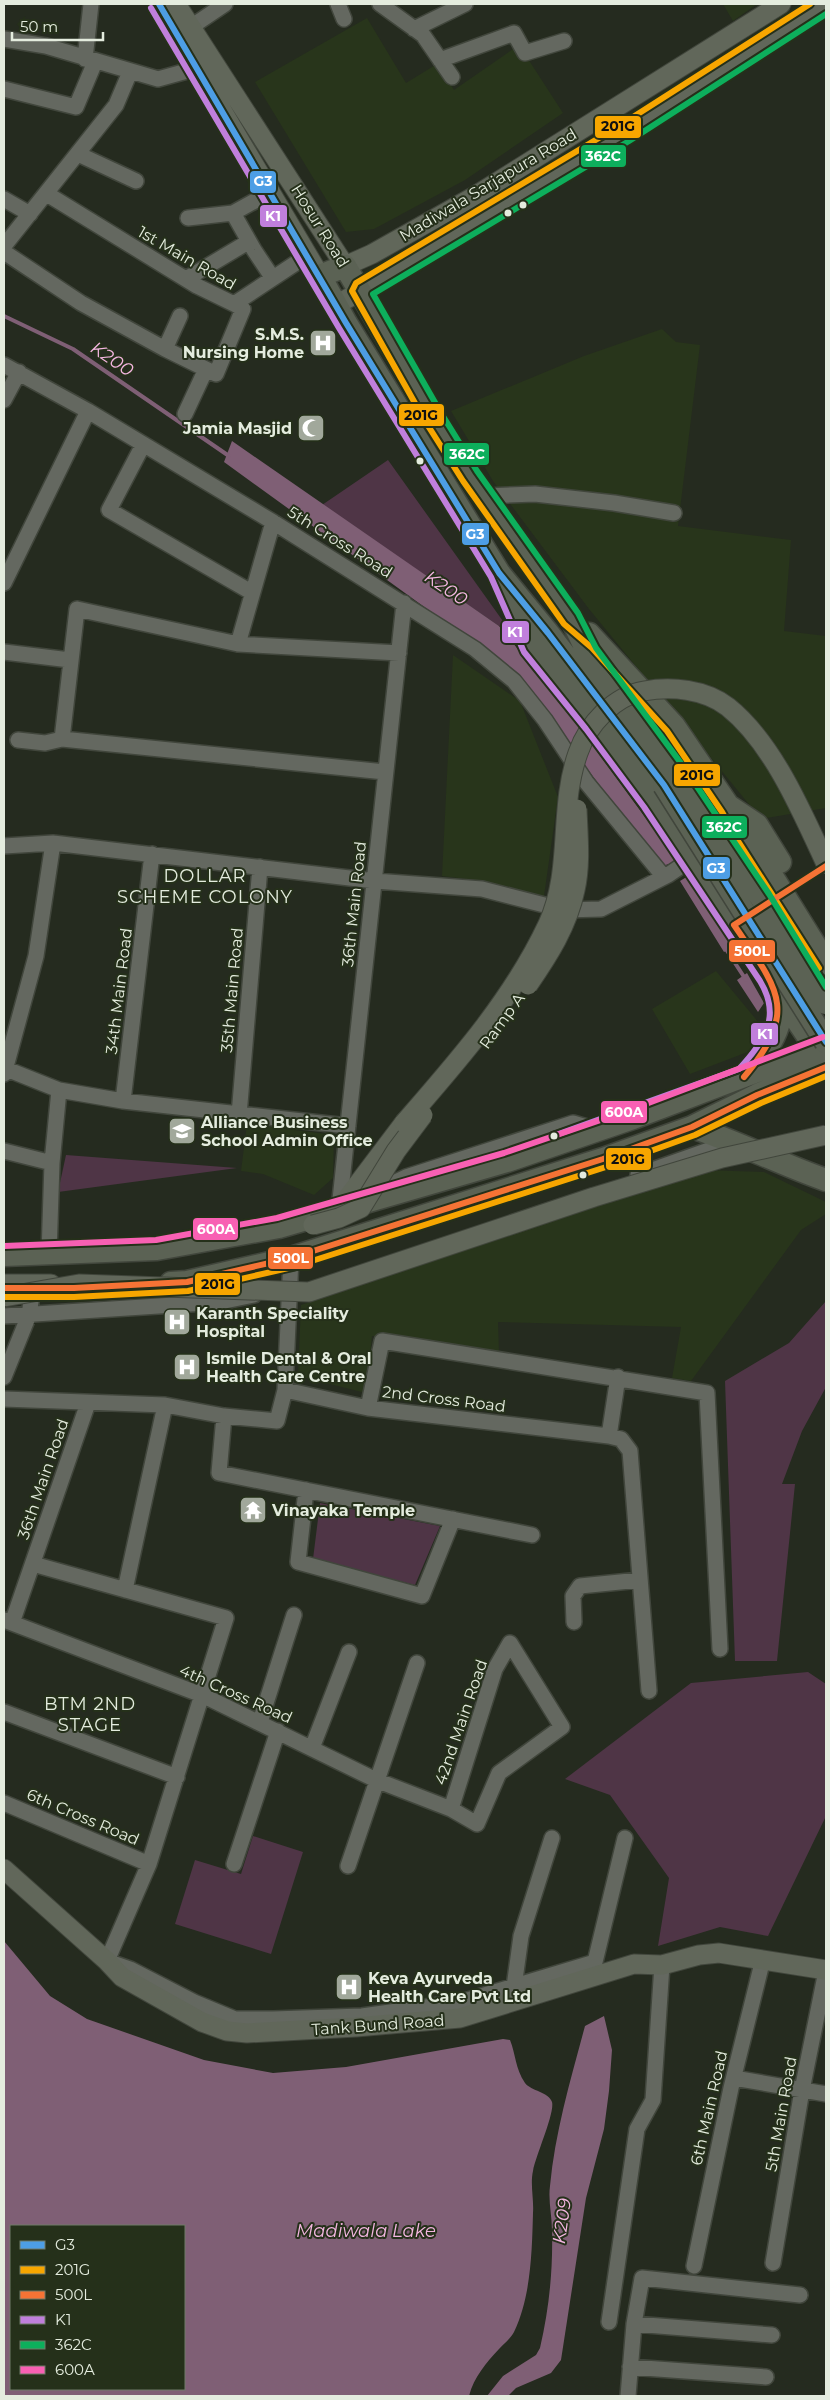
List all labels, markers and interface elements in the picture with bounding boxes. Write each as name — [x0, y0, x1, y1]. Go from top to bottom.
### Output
scale bar — [12, 10, 104, 42]
text: 50 m — [20, 17, 58, 36]
line badge: 201G — [594, 115, 642, 139]
text: 201G — [601, 117, 635, 135]
street label: Madiwala Sarjapura Road — [396, 124, 580, 246]
line badge: 362C — [580, 144, 627, 168]
text: 362C — [584, 147, 621, 165]
line badge: G3 — [249, 170, 277, 194]
text: G3 — [253, 172, 273, 190]
street label: Hosur Road — [287, 181, 353, 271]
unlabelled marker — [518, 200, 528, 210]
line badge: K1 — [259, 204, 288, 228]
text: K1 — [265, 207, 281, 225]
unlabelled marker — [503, 208, 513, 218]
street label: 1st Main Road — [135, 222, 239, 294]
place label: S.M.S. Nursing Home — [183, 325, 304, 362]
hospital icon: S.M.S. Nursing Home — [308, 328, 338, 358]
water label: K200 — [86, 337, 138, 381]
line badge: 201G — [398, 403, 445, 427]
text: 201G — [404, 406, 438, 424]
mosque icon: Jamia Masjid — [296, 413, 326, 443]
place label: Jamia Masjid — [182, 419, 292, 438]
line badge: 362C — [443, 442, 490, 466]
text: 362C — [448, 445, 485, 463]
unlabelled marker — [415, 456, 425, 466]
street label: 5th Cross Road — [284, 502, 396, 582]
line badge: G3 — [461, 522, 490, 546]
text: G3 — [465, 525, 485, 543]
water label: K200 — [420, 566, 472, 610]
line badge: K1 — [501, 620, 530, 644]
text: K1 — [507, 623, 523, 641]
line badge: 201G — [673, 763, 721, 787]
text: 201G — [680, 766, 714, 784]
line badge: 362C — [701, 815, 748, 839]
text: 362C — [705, 818, 742, 836]
street label: 36th Main Road — [338, 840, 370, 968]
line badge: G3 — [702, 856, 731, 880]
text: G3 — [706, 859, 726, 877]
district label: DOLLAR SCHEME COLONY — [117, 865, 293, 908]
street label: 34th Main Road — [102, 927, 136, 1055]
street label: 35th Main Road — [217, 927, 247, 1053]
line badge: 500L — [728, 939, 776, 963]
text: 500L — [734, 942, 770, 960]
street label: Ramp A — [475, 989, 529, 1053]
line badge: K1 — [750, 1022, 779, 1046]
text: K1 — [757, 1025, 773, 1043]
line badge: 600A — [600, 1100, 648, 1124]
text: 600A — [605, 1103, 644, 1121]
place label: Alliance Business School Admin Office — [200, 1113, 373, 1150]
school or university icon: Alliance Business School Admin Office — [167, 1116, 197, 1146]
unlabelled marker — [549, 1131, 559, 1141]
line badge: 201G — [605, 1147, 652, 1171]
text: 201G — [611, 1150, 645, 1168]
unlabelled marker — [578, 1170, 588, 1180]
line badge: 600A — [192, 1217, 239, 1241]
text: 600A — [197, 1220, 236, 1238]
line badge: 500L — [267, 1246, 314, 1270]
text: 500L — [273, 1249, 309, 1267]
line badge: 201G — [194, 1272, 241, 1296]
text: 201G — [201, 1275, 235, 1293]
place label: Karanth Speciality Hospital — [196, 1304, 349, 1341]
hospital icon: Karanth Speciality Hospital — [162, 1307, 192, 1337]
place label: Ismile Dental & Oral Health Care Centre — [206, 1349, 372, 1386]
hospital icon: Ismile Dental & Oral Health Care Centre — [172, 1352, 202, 1382]
street label: 2nd Cross Road — [381, 1382, 507, 1416]
street label: 36th Main Road — [13, 1416, 73, 1542]
temple icon: Vinayaka Temple — [238, 1495, 268, 1525]
place label: Vinayaka Temple — [271, 1501, 415, 1520]
street label: 42nd Main Road — [431, 1657, 491, 1787]
street label: 4th Cross Road — [177, 1661, 295, 1727]
district label: BTM 2ND STAGE — [44, 1693, 136, 1736]
street label: 6th Cross Road — [24, 1785, 142, 1849]
place label: Keva Ayurveda Health Care Pvt Ltd — [368, 1969, 531, 2006]
hospital icon: Keva Ayurveda Health Care Pvt Ltd — [334, 1972, 364, 2002]
street label: Tank Bund Road — [311, 2011, 445, 2039]
street label: 6th Main Road — [687, 2049, 731, 2167]
street label: 5th Main Road — [762, 2055, 800, 2173]
water label: K209 — [548, 2197, 576, 2245]
water label: Madiwala Lake — [296, 2220, 436, 2242]
legend — [10, 2225, 185, 2390]
text: G3 — [55, 2235, 75, 2254]
text: 201G — [55, 2260, 90, 2279]
text: 500L — [55, 2285, 92, 2304]
text: K1 — [55, 2310, 71, 2329]
text: 362C — [55, 2335, 92, 2354]
text: 600A — [55, 2360, 95, 2379]

